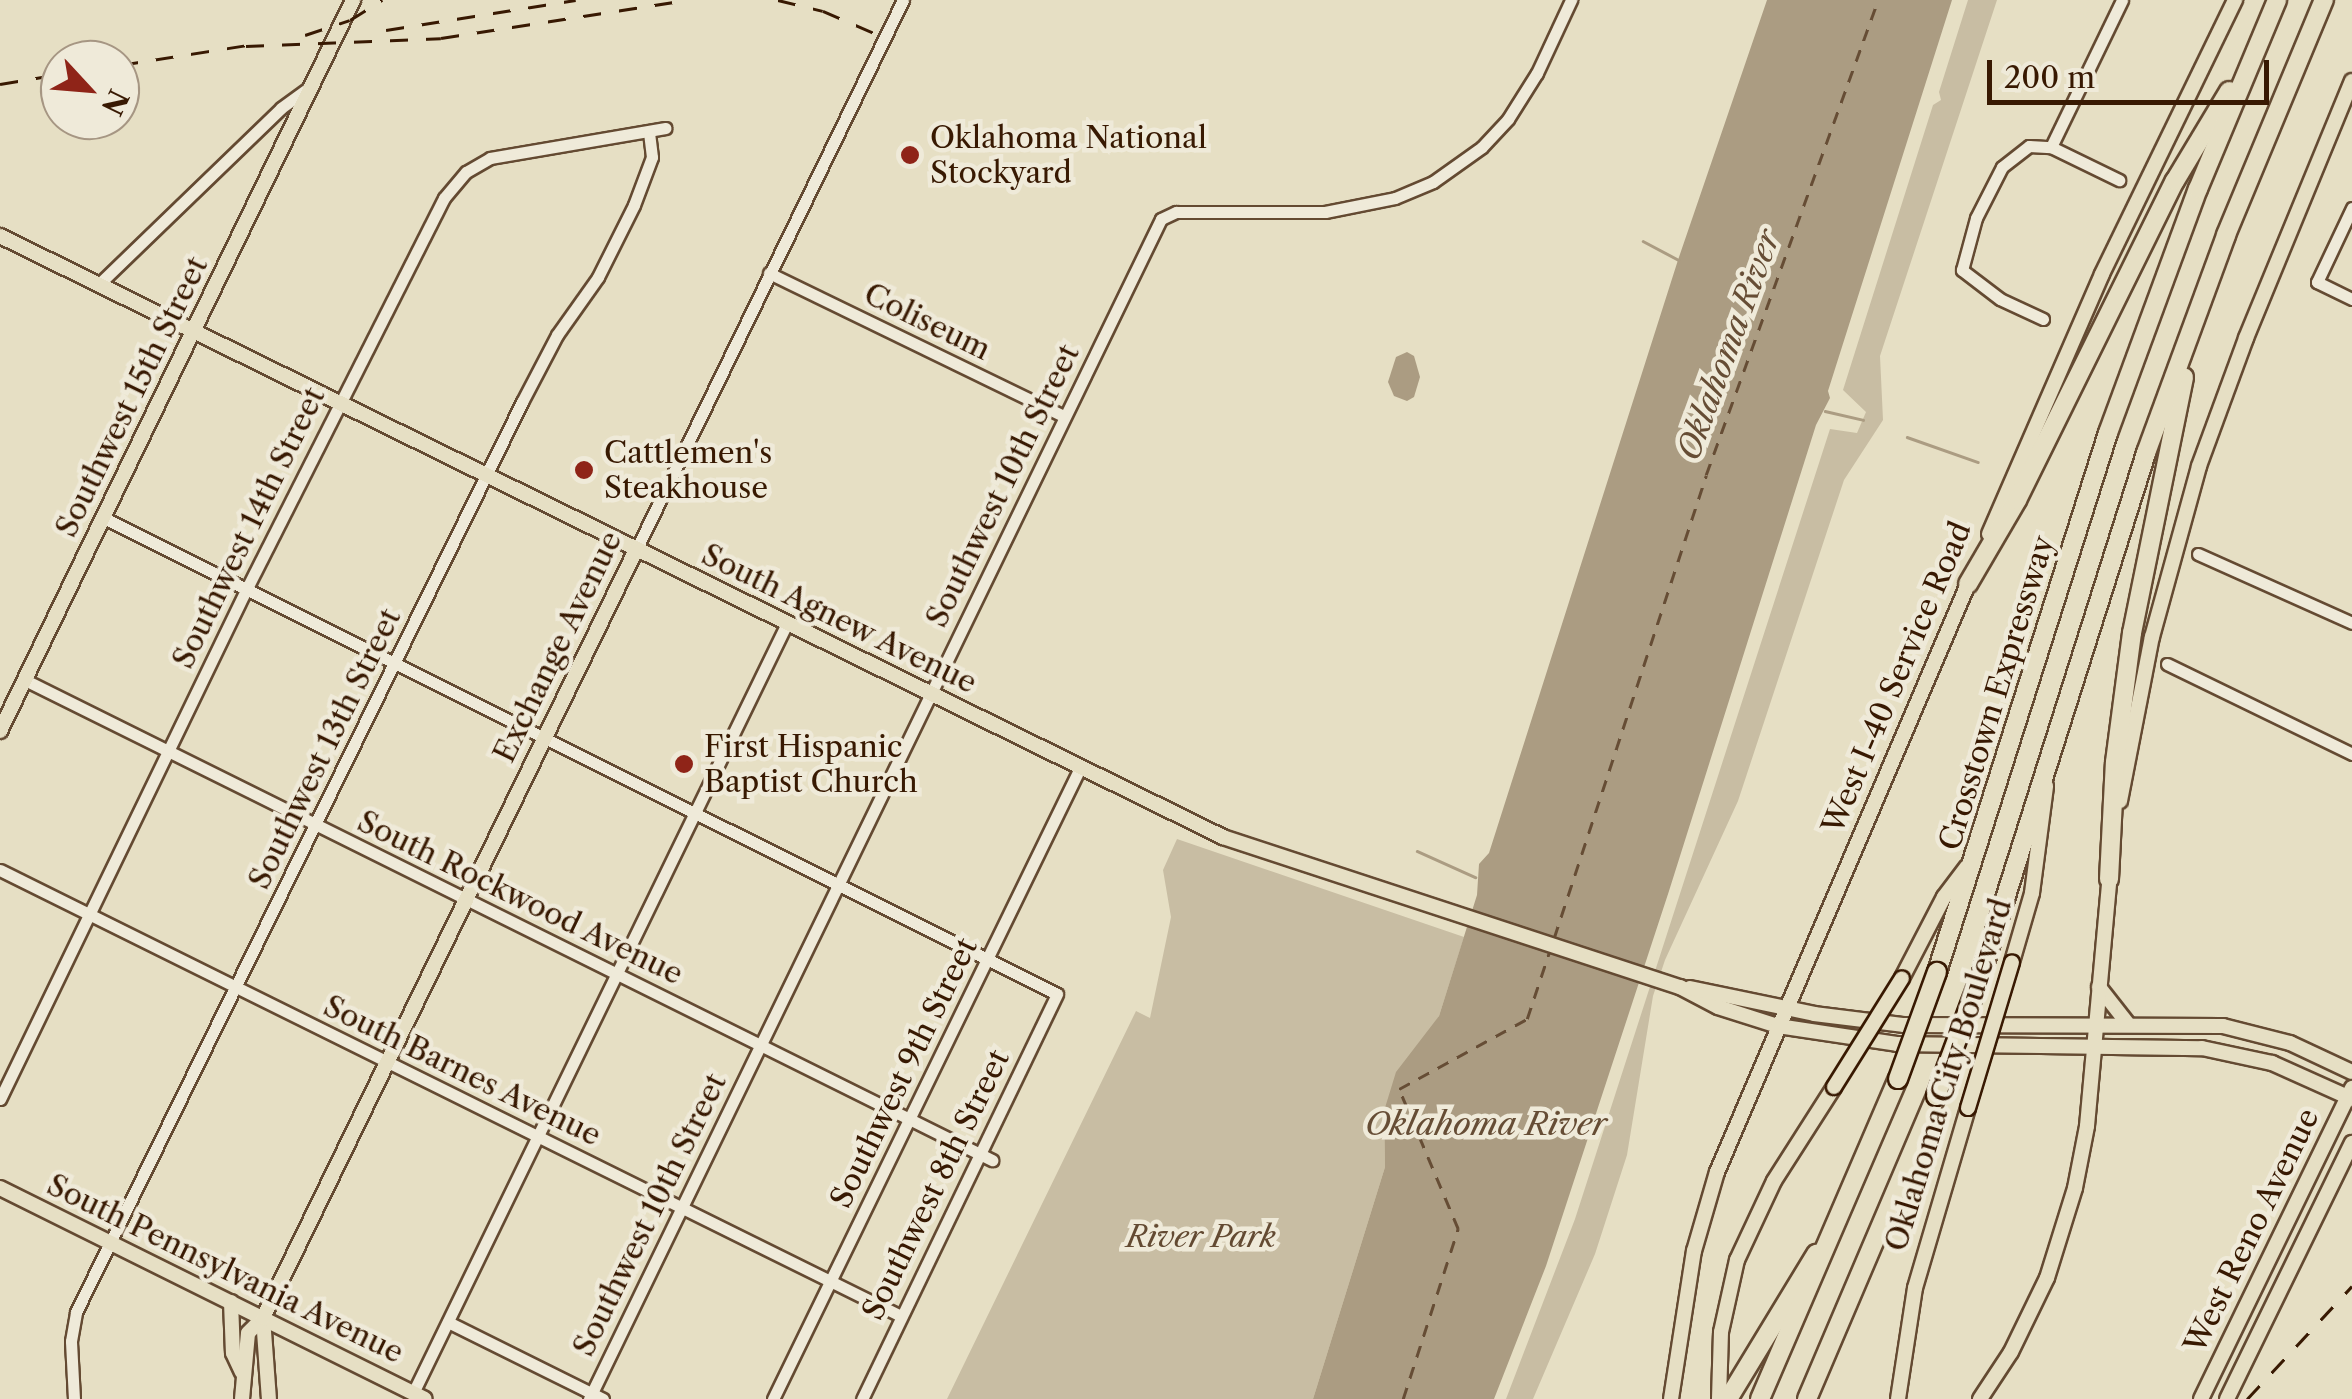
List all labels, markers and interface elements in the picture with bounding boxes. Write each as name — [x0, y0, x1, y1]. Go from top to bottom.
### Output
north arrow — [40, 40, 140, 140]
scale bar — [1992, 40, 2274, 102]
text: 200 m — [2004, 59, 2095, 96]
text: N — [95, 84, 136, 121]
place label: Oklahoma National Stockyard — [930, 120, 1207, 190]
marker: Oklahoma National Stockyard — [899, 144, 921, 166]
water label: Oklahoma River — [1669, 224, 1789, 466]
street label: Southwest 15th Street — [49, 251, 215, 543]
street label: Coliseum — [858, 276, 996, 368]
street label: Southwest 10th Street — [919, 339, 1087, 633]
street label: Southwest 14th Street — [165, 382, 333, 674]
place label: Cattlemen's Steakhouse — [604, 435, 772, 506]
marker: Cattlemen's Steakhouse — [573, 459, 595, 481]
street label: West I-40 Service Road — [1815, 517, 1979, 839]
street label: Exchange Avenue — [486, 525, 630, 769]
street label: Crosstown Expressway — [1932, 531, 2062, 855]
street label: South Agnew Avenue — [694, 536, 984, 702]
street label: Southwest 13th Street — [241, 603, 409, 895]
place label: First Hispanic Baptist Church — [704, 729, 918, 800]
marker: First Hispanic Baptist Church — [673, 753, 695, 775]
street label: South Rockwood Avenue — [351, 803, 689, 993]
street label: Oklahoma City Boulevard — [1878, 894, 2020, 1256]
street label: Southwest 9th Street — [823, 932, 985, 1214]
street label: South Barnes Avenue — [317, 988, 607, 1154]
street label: Southwest 8th Street — [855, 1044, 1017, 1326]
street label: Southwest 10th Street — [566, 1068, 734, 1362]
street label: West Reno Avenue — [2177, 1102, 2327, 1360]
water label: Oklahoma River — [1365, 1105, 1607, 1143]
street label: South Pennsylvania Avenue — [40, 1167, 410, 1371]
park label: River Park — [1126, 1219, 1276, 1255]

